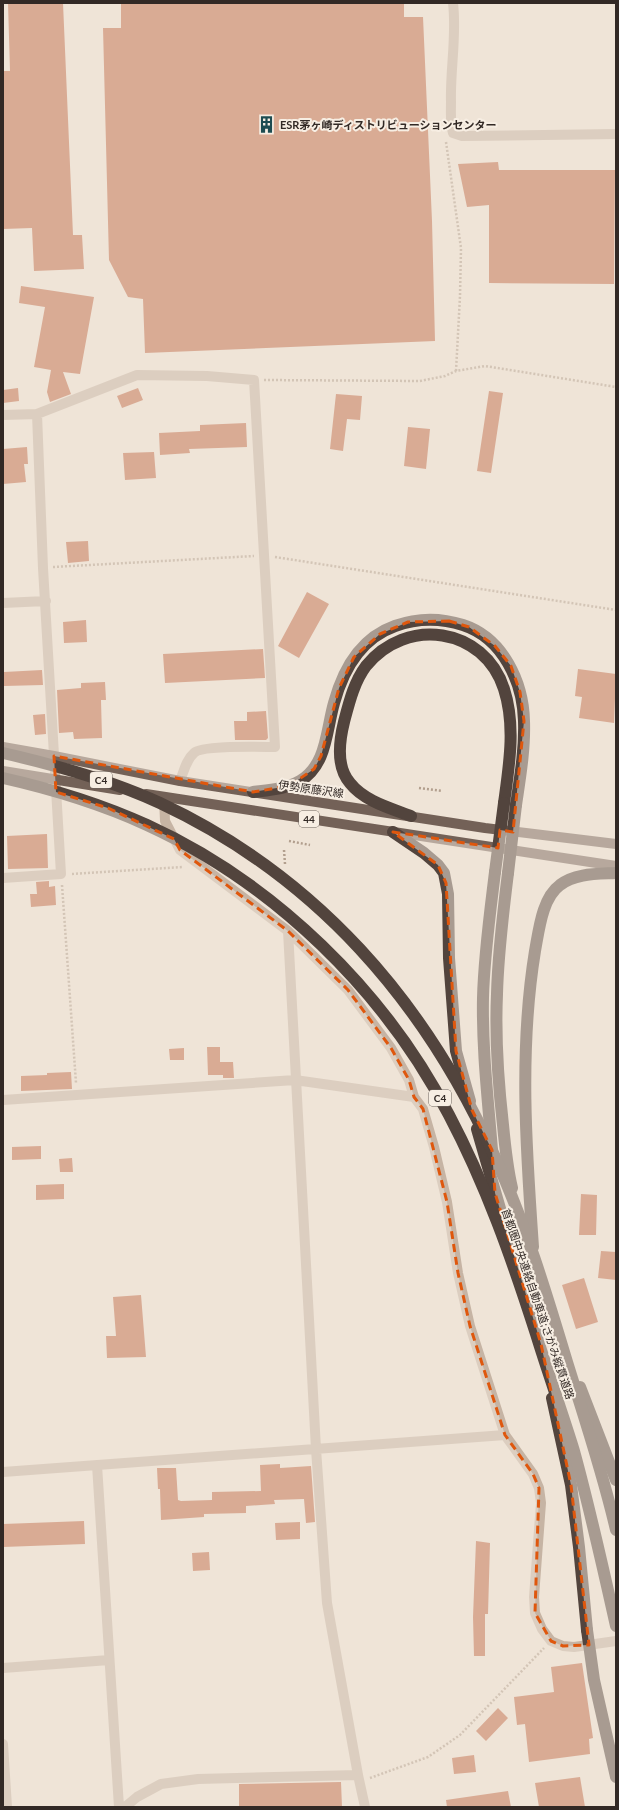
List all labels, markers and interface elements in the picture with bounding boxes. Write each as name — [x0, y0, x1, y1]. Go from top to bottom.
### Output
building icon: ESR茅ヶ崎ディストリビューションセンター — [257, 115, 277, 135]
place label: ESR茅ヶ崎ディストリビューションセンター — [280, 118, 496, 131]
road number: C4 — [90, 772, 112, 788]
street label: 伊勢原藤沢線 — [277, 777, 345, 800]
road number: 44 — [299, 811, 319, 827]
road number: C4 — [429, 1090, 451, 1106]
street label: 首都圏中央連絡自動車道;さがみ縦貫道路 — [500, 1207, 577, 1401]

